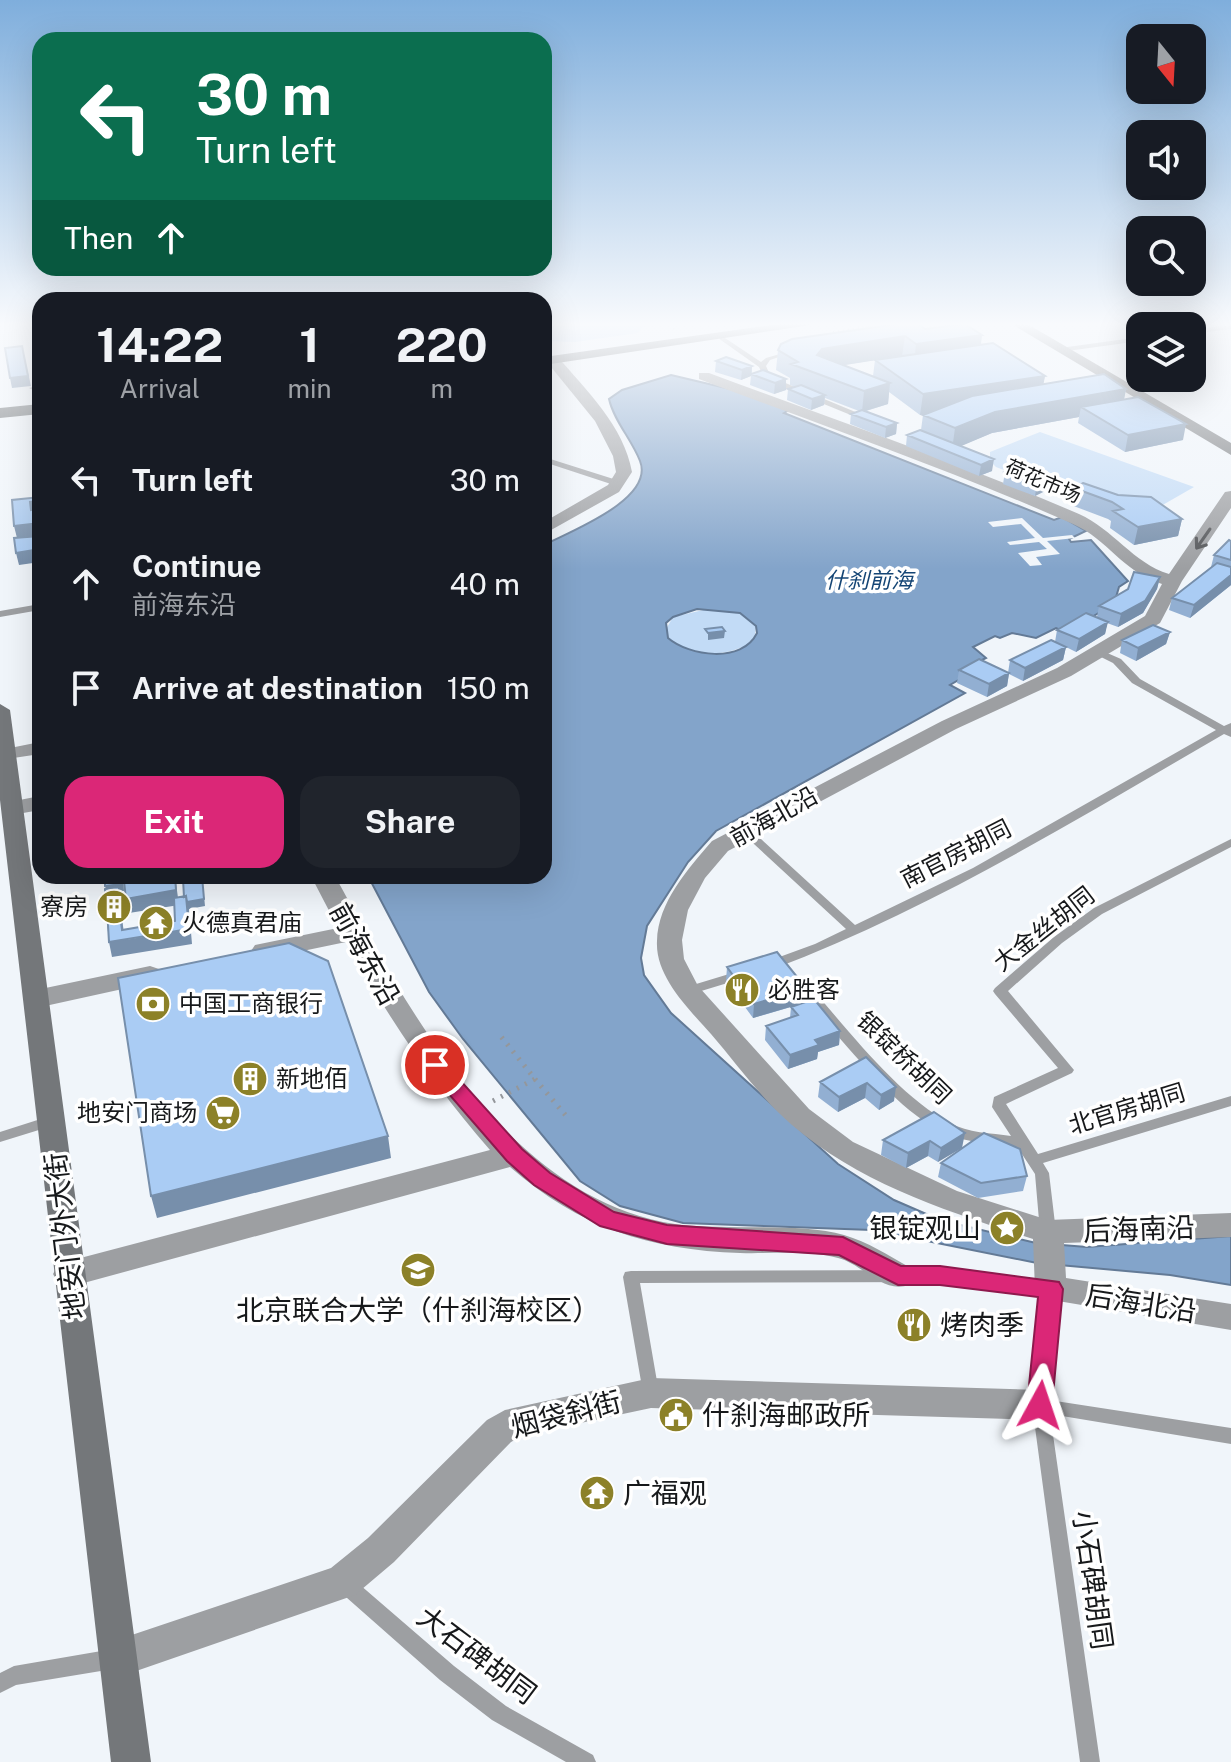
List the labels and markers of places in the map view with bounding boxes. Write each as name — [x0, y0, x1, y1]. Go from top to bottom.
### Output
building icon: 寮房 — [95, 888, 133, 926]
place label: 寮房 — [40, 892, 88, 920]
temple icon: 火德真君庙 — [137, 904, 175, 942]
place label: 火德真君庙 — [182, 908, 302, 936]
restaurant icon: 必胜客 — [723, 971, 761, 1009]
place label: 必胜客 — [768, 975, 840, 1003]
bank icon: 中国工商银行 — [134, 985, 172, 1023]
place label: 中国工商银行 — [179, 989, 323, 1017]
pin — [401, 1031, 469, 1099]
building icon: 新地佰 — [231, 1060, 269, 1098]
place label: 新地佰 — [276, 1064, 348, 1092]
supermarket icon: 地安门商场 — [204, 1094, 242, 1132]
place label: 地安门商场 — [77, 1098, 197, 1126]
place icon: 银锭观山 — [988, 1209, 1026, 1247]
place label: 银锭观山 — [869, 1211, 981, 1244]
school or university icon: 北京联合大学（什刹海校区） — [399, 1251, 437, 1289]
place label: 北京联合大学（什刹海校区） — [236, 1293, 600, 1326]
restaurant icon: 烤肉季 — [895, 1306, 933, 1344]
place label: 烤肉季 — [940, 1308, 1024, 1341]
public building icon: 什刹海邮政所 — [657, 1396, 695, 1434]
place label: 什刹海邮政所 — [702, 1398, 870, 1431]
temple icon: 广福观 — [578, 1474, 616, 1512]
place label: 广福观 — [623, 1476, 707, 1509]

